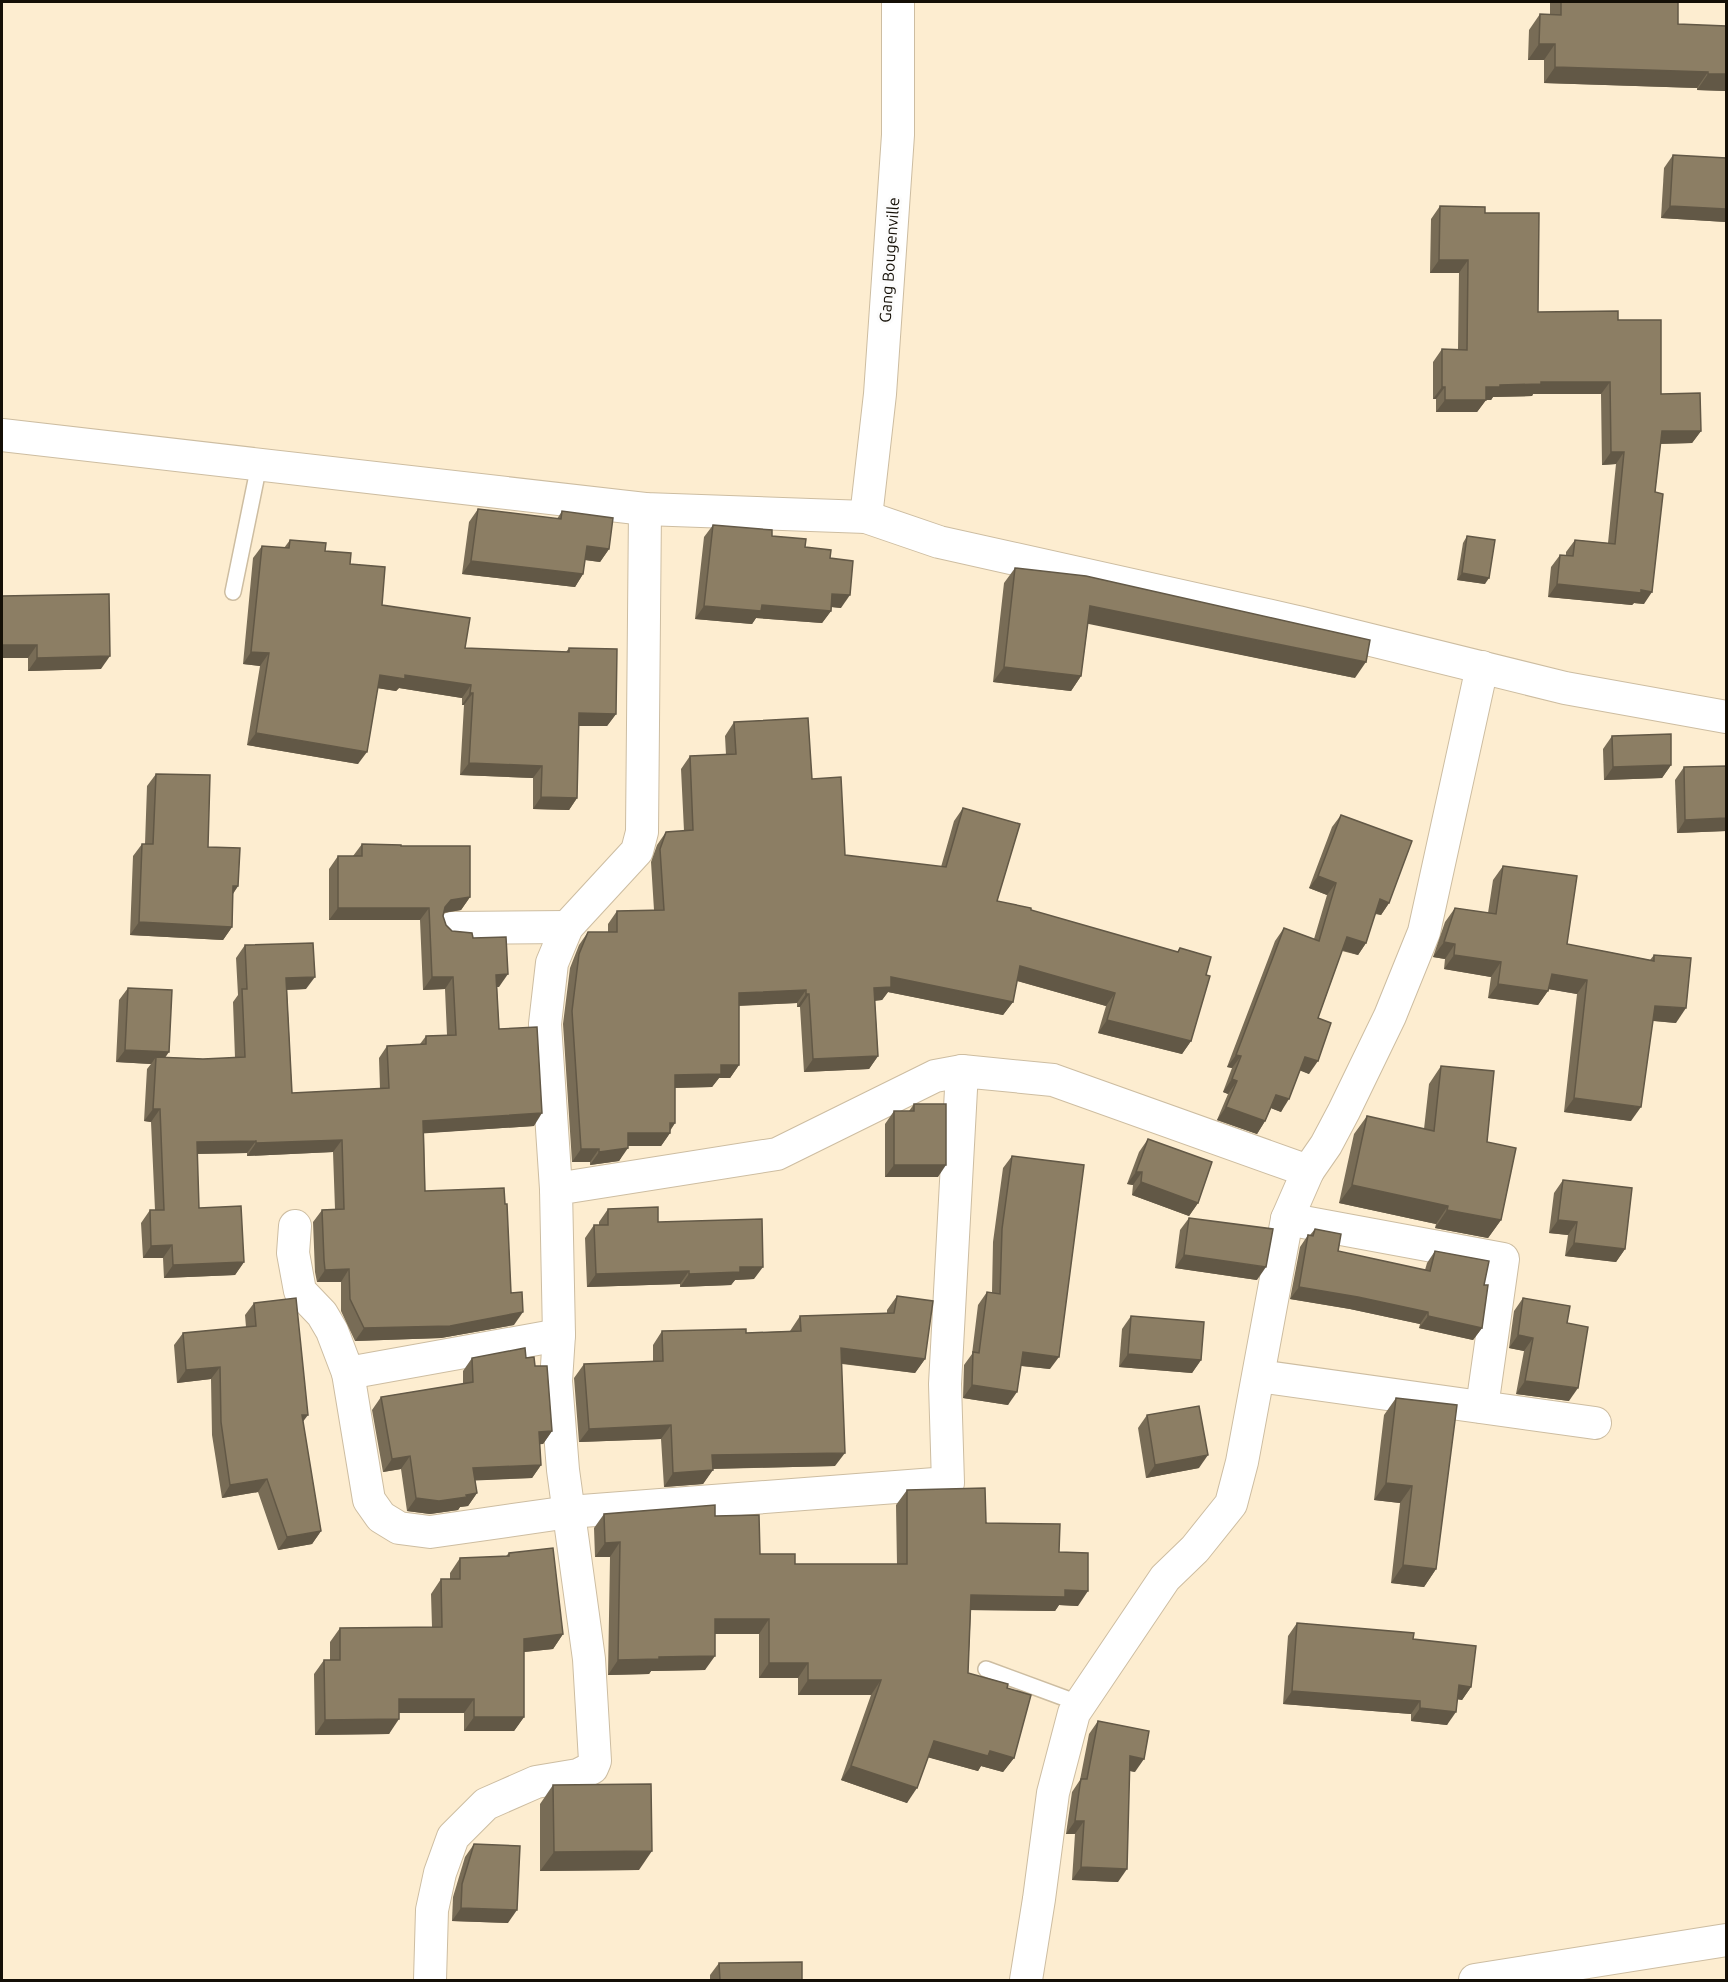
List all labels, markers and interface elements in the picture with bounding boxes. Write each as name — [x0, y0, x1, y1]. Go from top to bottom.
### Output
street label: Gang Bougenville — [876, 197, 902, 323]

